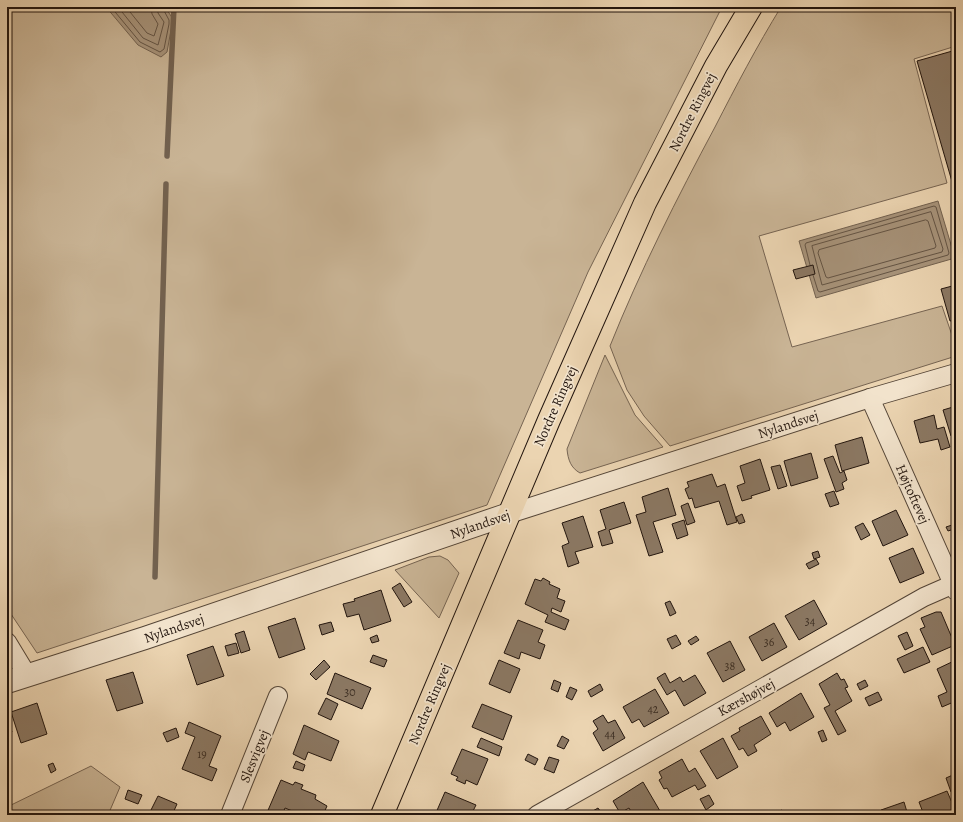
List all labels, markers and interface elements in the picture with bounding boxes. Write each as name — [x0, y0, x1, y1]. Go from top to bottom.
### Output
street label: Nordre Ringvej — [664, 69, 721, 155]
street label: Nordre Ringvej — [529, 363, 582, 450]
street label: Nylandsvej — [756, 406, 821, 443]
street label: Højtoftevej — [891, 461, 934, 527]
street label: Nylandsvej — [448, 505, 513, 544]
street label: Nylandsvej — [142, 609, 207, 648]
house number: 34 — [805, 613, 816, 629]
house number: 36 — [764, 634, 775, 650]
house number: 38 — [725, 658, 736, 674]
street label: Nordre Ringvej — [404, 661, 455, 748]
street label: Kærshøjvej — [714, 674, 778, 721]
house number: 30 — [344, 684, 356, 700]
house number: 42 — [647, 701, 659, 717]
house number: 44 — [605, 726, 616, 742]
street label: Slesvigvej — [235, 727, 274, 786]
house number: 19 — [197, 746, 207, 762]

